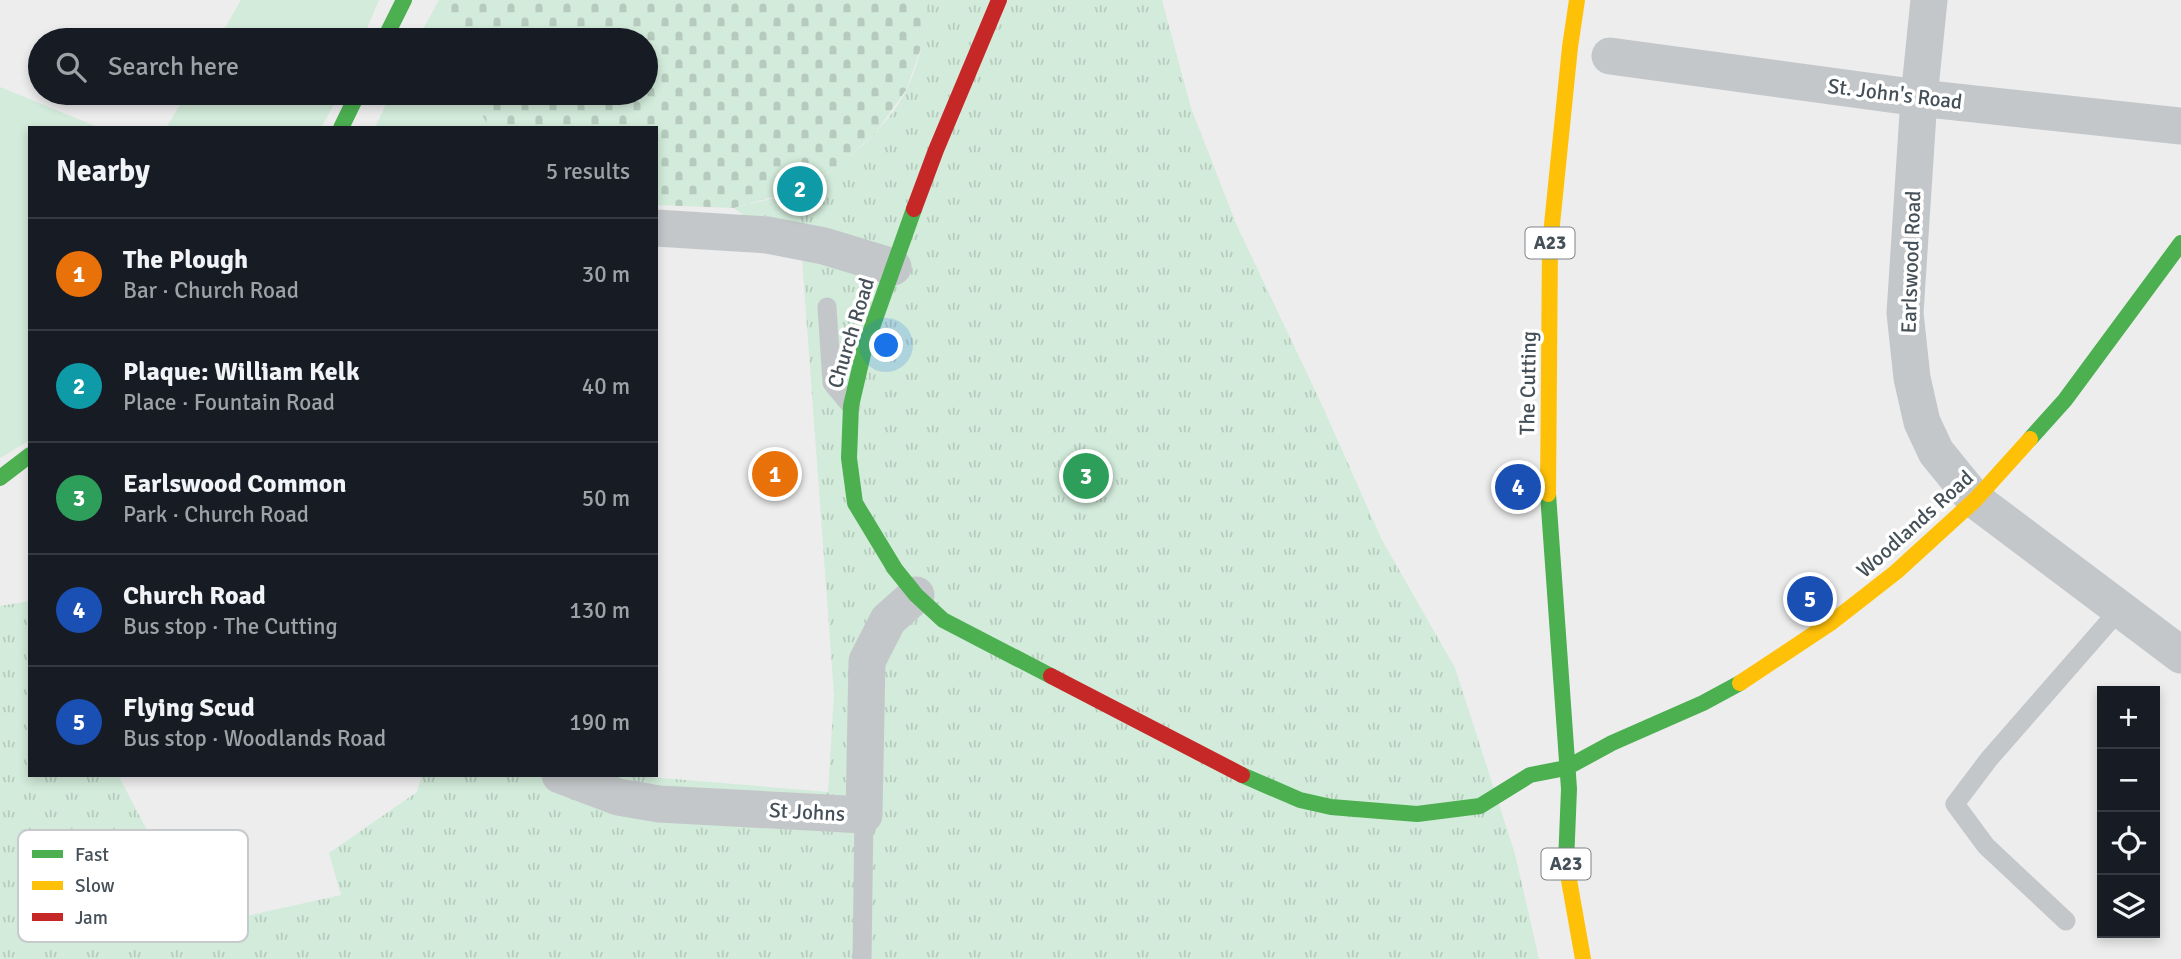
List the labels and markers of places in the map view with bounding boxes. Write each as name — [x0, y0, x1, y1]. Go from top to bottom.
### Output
pin: 2 — [777, 163, 823, 215]
pin: 1 — [752, 448, 798, 500]
pin: 3 — [1063, 450, 1109, 502]
pin: 4 — [1495, 461, 1541, 513]
pin: 5 — [1787, 573, 1833, 625]

